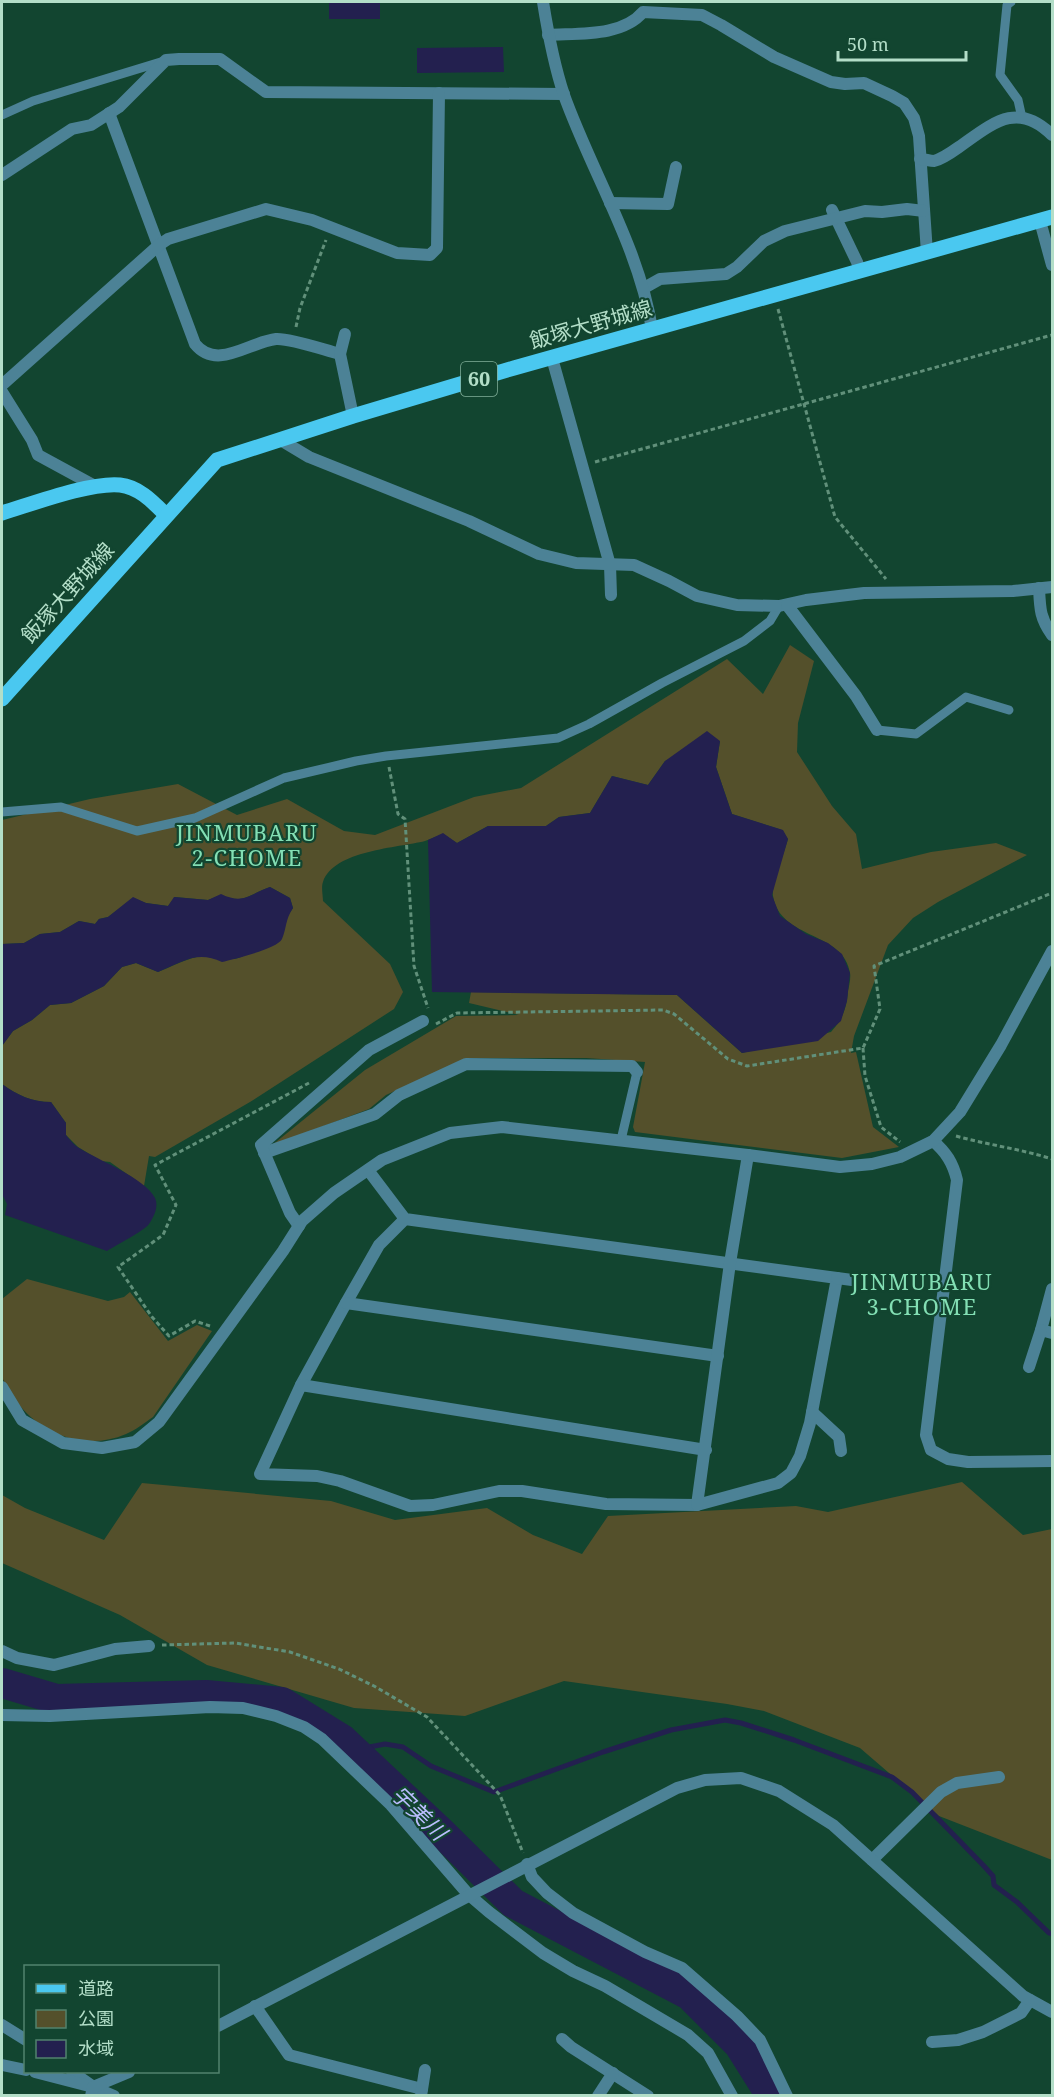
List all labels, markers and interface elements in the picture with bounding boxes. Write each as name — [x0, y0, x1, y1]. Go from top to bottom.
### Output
scale bar — [838, 24, 966, 62]
text: 50 m — [847, 32, 889, 56]
street label: 飯塚大野城線 — [526, 293, 655, 355]
road number: 60 — [461, 362, 497, 396]
street label: 飯塚大野城線 — [15, 536, 120, 649]
district label: JINMUBARU 2-CHOME — [175, 817, 318, 872]
district label: JINMUBARU 3-CHOME — [850, 1266, 993, 1321]
water label: 宇美川 — [386, 1779, 455, 1847]
legend — [24, 1965, 219, 2073]
text: 道路 — [78, 1976, 114, 2000]
text: 公園 — [78, 2006, 114, 2030]
text: 水域 — [78, 2036, 114, 2060]

